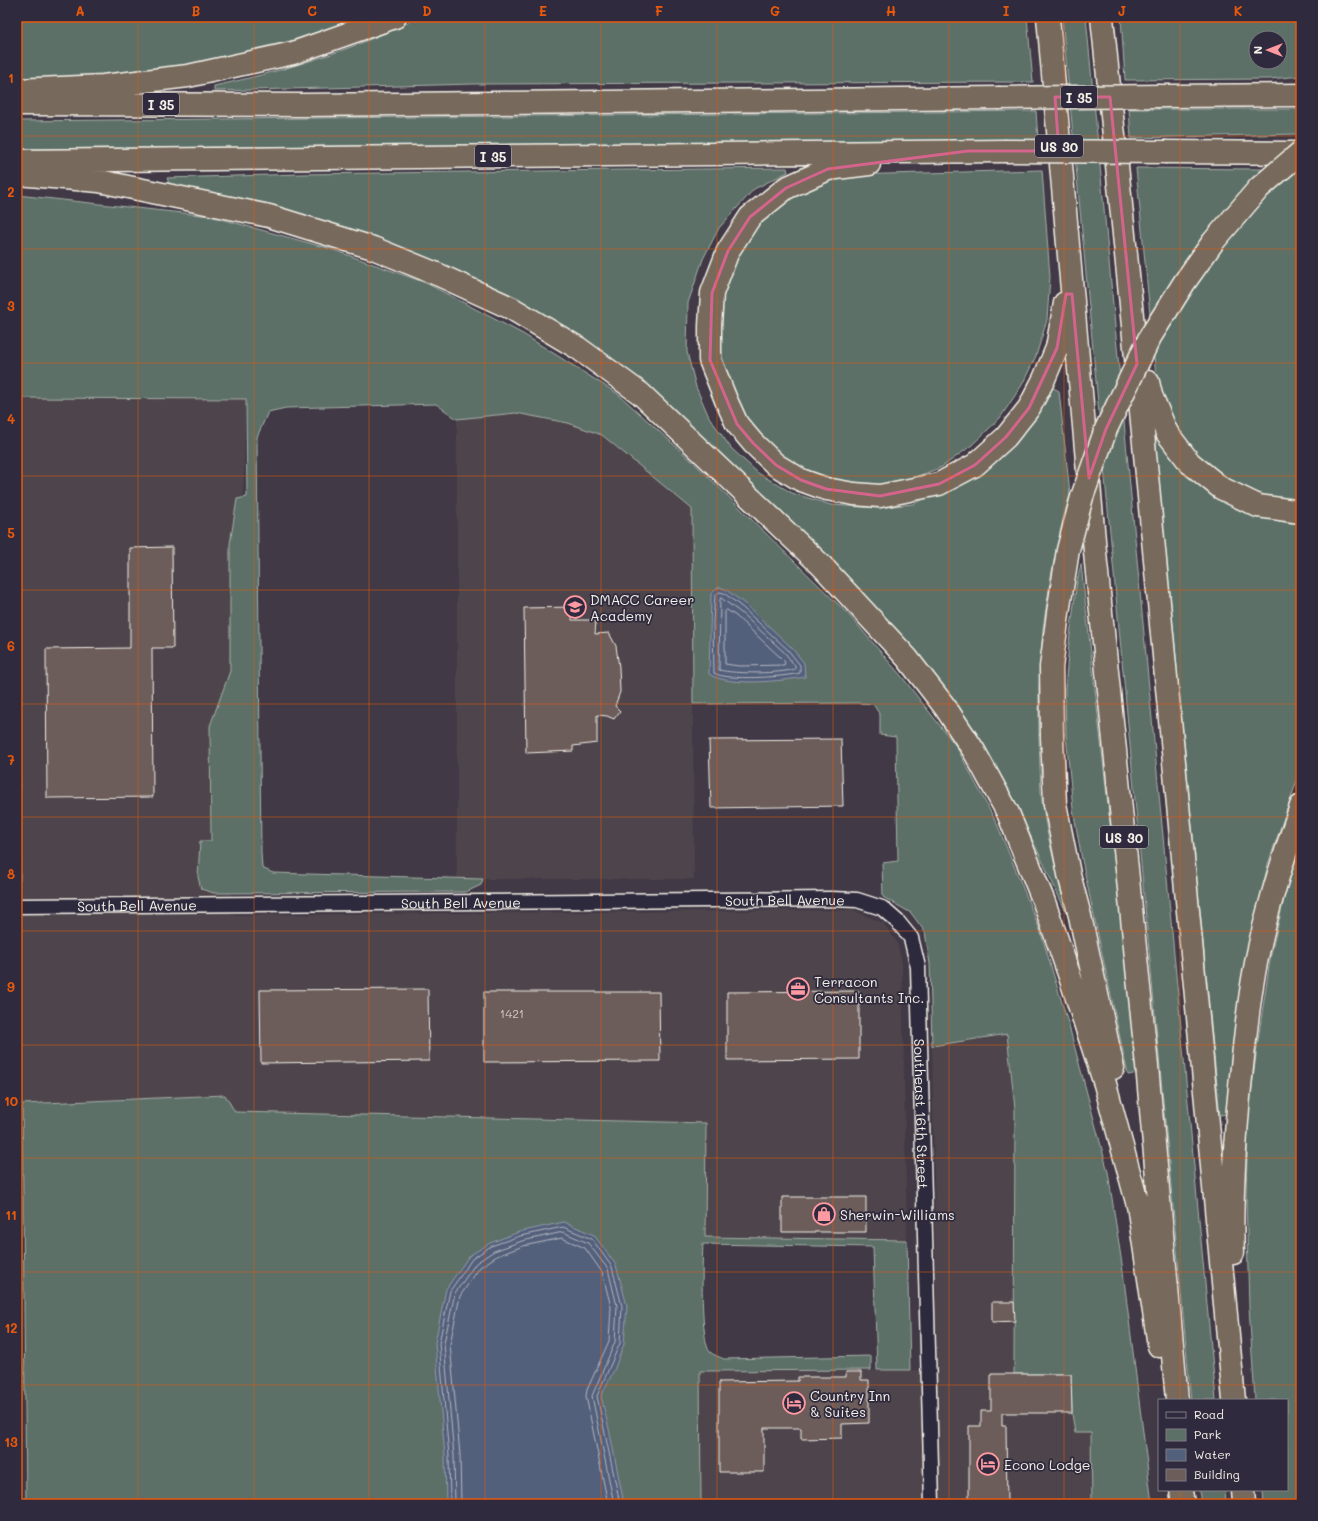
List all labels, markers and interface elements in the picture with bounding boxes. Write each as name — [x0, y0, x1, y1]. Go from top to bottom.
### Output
text: A — [75, 2, 85, 19]
text: B — [192, 2, 201, 19]
text: C — [307, 2, 317, 19]
text: D — [422, 2, 432, 19]
text: E — [539, 2, 547, 19]
text: F — [655, 2, 663, 19]
text: G — [770, 2, 780, 19]
text: H — [886, 2, 896, 19]
text: I — [1003, 2, 1010, 19]
text: J — [1118, 2, 1126, 19]
text: K — [1234, 2, 1243, 19]
north arrow — [1248, 30, 1288, 70]
text: N — [1250, 46, 1265, 54]
text: 1 — [8, 69, 14, 86]
road number: I 35 — [1061, 86, 1097, 108]
road number: I 35 — [143, 93, 179, 115]
road number: US 30 — [1035, 135, 1083, 157]
road number: I 35 — [475, 145, 511, 167]
text: 2 — [7, 183, 15, 200]
text: 3 — [7, 297, 15, 314]
text: 4 — [7, 410, 15, 427]
text: 5 — [7, 524, 15, 541]
place label: DMACC Career Academy — [590, 590, 694, 625]
school or university icon: DMACC Career Academy — [562, 594, 588, 620]
text: 6 — [7, 637, 15, 654]
text: 7 — [7, 751, 15, 768]
road number: US 30 — [1100, 826, 1148, 848]
text: 8 — [7, 865, 15, 882]
street label: South Bell Avenue — [725, 889, 845, 909]
street label: South Bell Avenue — [401, 892, 521, 912]
street label: South Bell Avenue — [77, 895, 197, 915]
place label: Terracon Consultants Inc. — [814, 972, 924, 1007]
office icon: Terracon Consultants Inc. — [785, 976, 811, 1002]
text: 9 — [7, 978, 15, 995]
house number: 1421 — [500, 1005, 524, 1021]
street label: Southeast 16th Street — [910, 1038, 933, 1190]
text: 10 — [4, 1092, 18, 1109]
shop icon: Sherwin-Williams — [811, 1201, 837, 1227]
place label: Sherwin-Williams — [840, 1205, 955, 1224]
text: 11 — [5, 1206, 17, 1223]
text: 12 — [4, 1319, 18, 1336]
place label: Country Inn & Suites — [810, 1386, 890, 1421]
hotel icon: Country Inn & Suites — [781, 1390, 807, 1416]
legend — [1158, 1399, 1288, 1491]
text: Road — [1194, 1406, 1224, 1422]
text: Park — [1194, 1426, 1221, 1442]
text: 13 — [4, 1433, 18, 1450]
text: Water — [1194, 1446, 1231, 1462]
hotel icon: Econo Lodge — [975, 1451, 1001, 1477]
place label: Econo Lodge — [1004, 1455, 1090, 1474]
text: Building — [1194, 1466, 1240, 1482]

